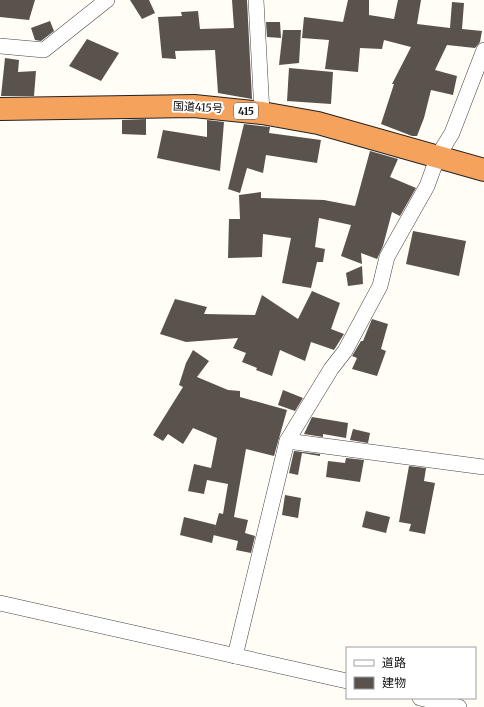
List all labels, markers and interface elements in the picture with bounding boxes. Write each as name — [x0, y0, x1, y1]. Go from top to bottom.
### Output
street label: 国道415号 — [173, 99, 223, 115]
road number: 415 — [234, 103, 258, 119]
legend — [346, 647, 476, 699]
text: 道路 — [382, 655, 406, 670]
text: 建物 — [382, 675, 406, 690]

